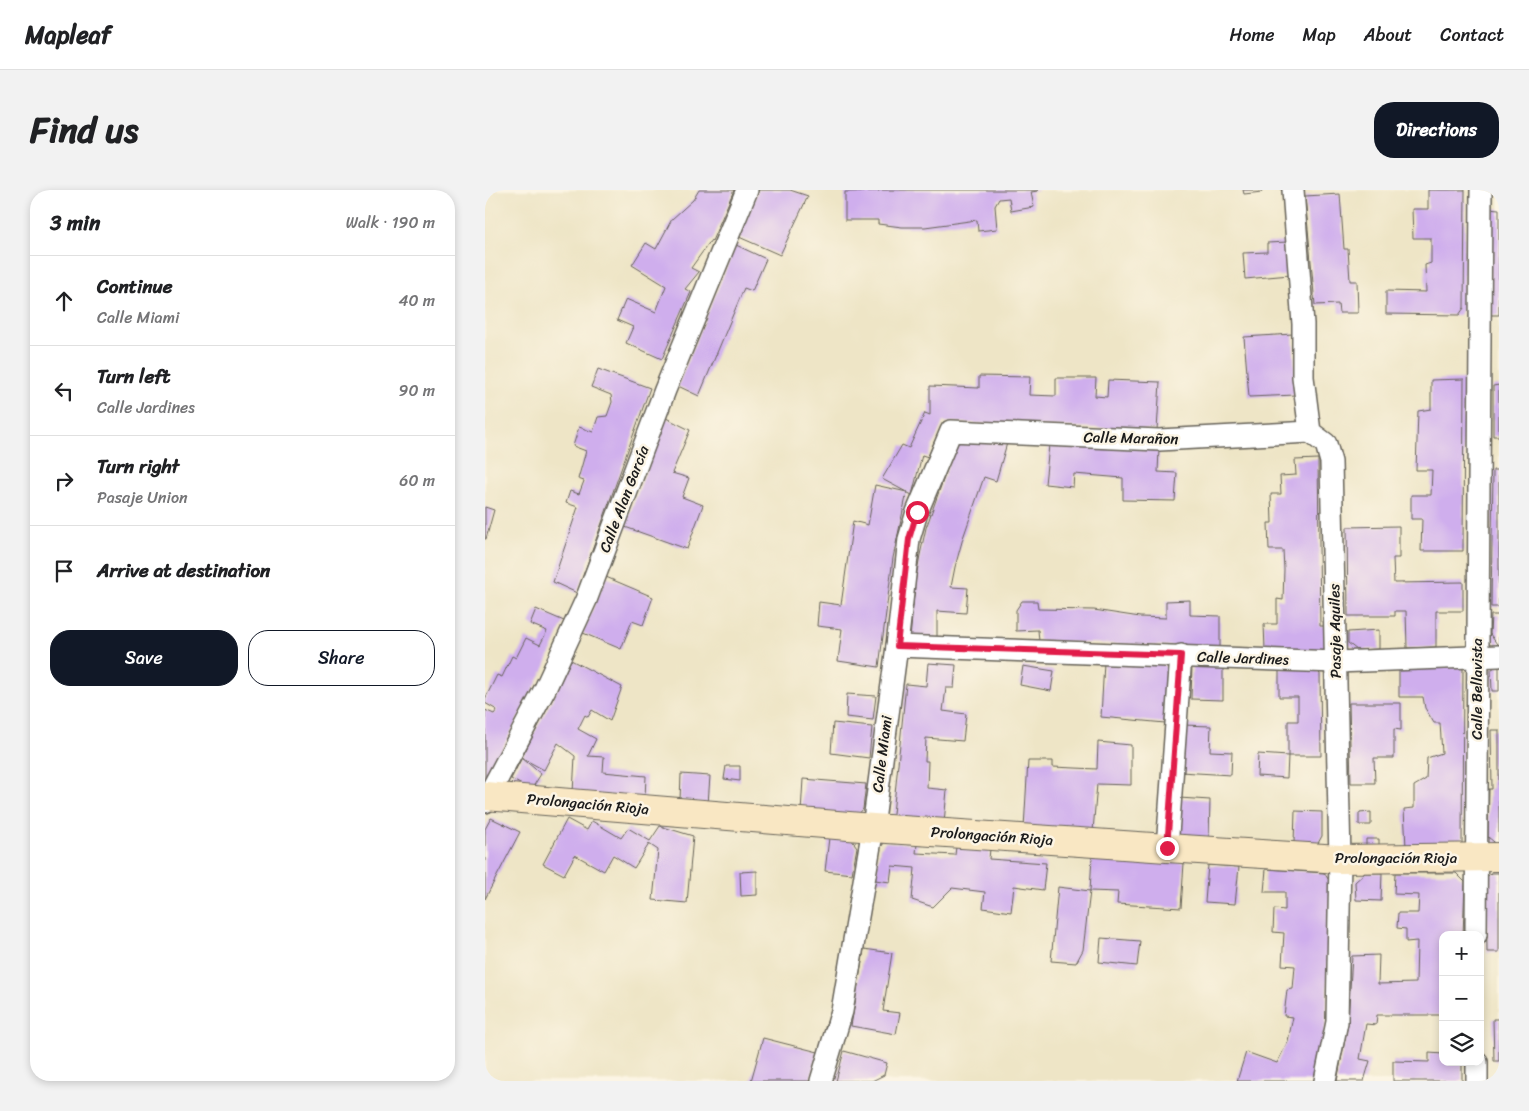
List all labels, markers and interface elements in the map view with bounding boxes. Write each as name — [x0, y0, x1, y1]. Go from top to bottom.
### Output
text: Mapleaf — [25, 14, 111, 56]
text: Home — [1230, 19, 1275, 51]
text: Map — [1303, 19, 1336, 51]
text: About — [1364, 19, 1412, 51]
text: Contact — [1440, 19, 1504, 51]
text: Find us — [30, 99, 138, 161]
button: Directions — [1374, 102, 1499, 158]
text: 3 min — [50, 204, 100, 242]
text: Walk · 190 m — [346, 208, 435, 237]
text: Continue — [97, 270, 173, 303]
text: 40 m — [398, 286, 435, 315]
icon: ahead — [50, 287, 78, 315]
text: Calle Miami — [97, 303, 179, 332]
text: Turn left — [97, 360, 170, 393]
text: 90 m — [399, 376, 435, 405]
icon: left — [50, 377, 78, 405]
text: Calle Jardines — [97, 393, 195, 422]
street label: Calle Marañon — [1083, 424, 1179, 452]
street label: Calle Alan García — [592, 441, 657, 556]
text: Turn right — [97, 450, 179, 483]
text: 60 m — [399, 466, 435, 495]
icon: right — [50, 467, 78, 495]
text: Pasaje Union — [97, 483, 188, 512]
route start — [906, 501, 929, 524]
text: Arrive at destination — [97, 554, 270, 587]
icon: arrive — [50, 557, 78, 585]
street label: Pasaje Aquiles — [1321, 583, 1349, 679]
button: Save — [50, 630, 238, 686]
button: Share — [248, 630, 435, 686]
street label: Calle Bellavista — [1464, 638, 1490, 740]
street label: Calle Jardines — [1197, 643, 1290, 673]
street label: Calle Miami — [864, 713, 900, 794]
street label: Prolongación Rioja — [526, 786, 651, 822]
street label: Prolongación Rioja — [930, 819, 1054, 853]
route end — [1156, 837, 1179, 860]
street label: Prolongación Rioja — [1335, 845, 1458, 871]
map controls — [1439, 931, 1484, 1066]
button: + — [1439, 931, 1484, 976]
button: − — [1439, 976, 1484, 1021]
button: layers — [1439, 1021, 1484, 1066]

